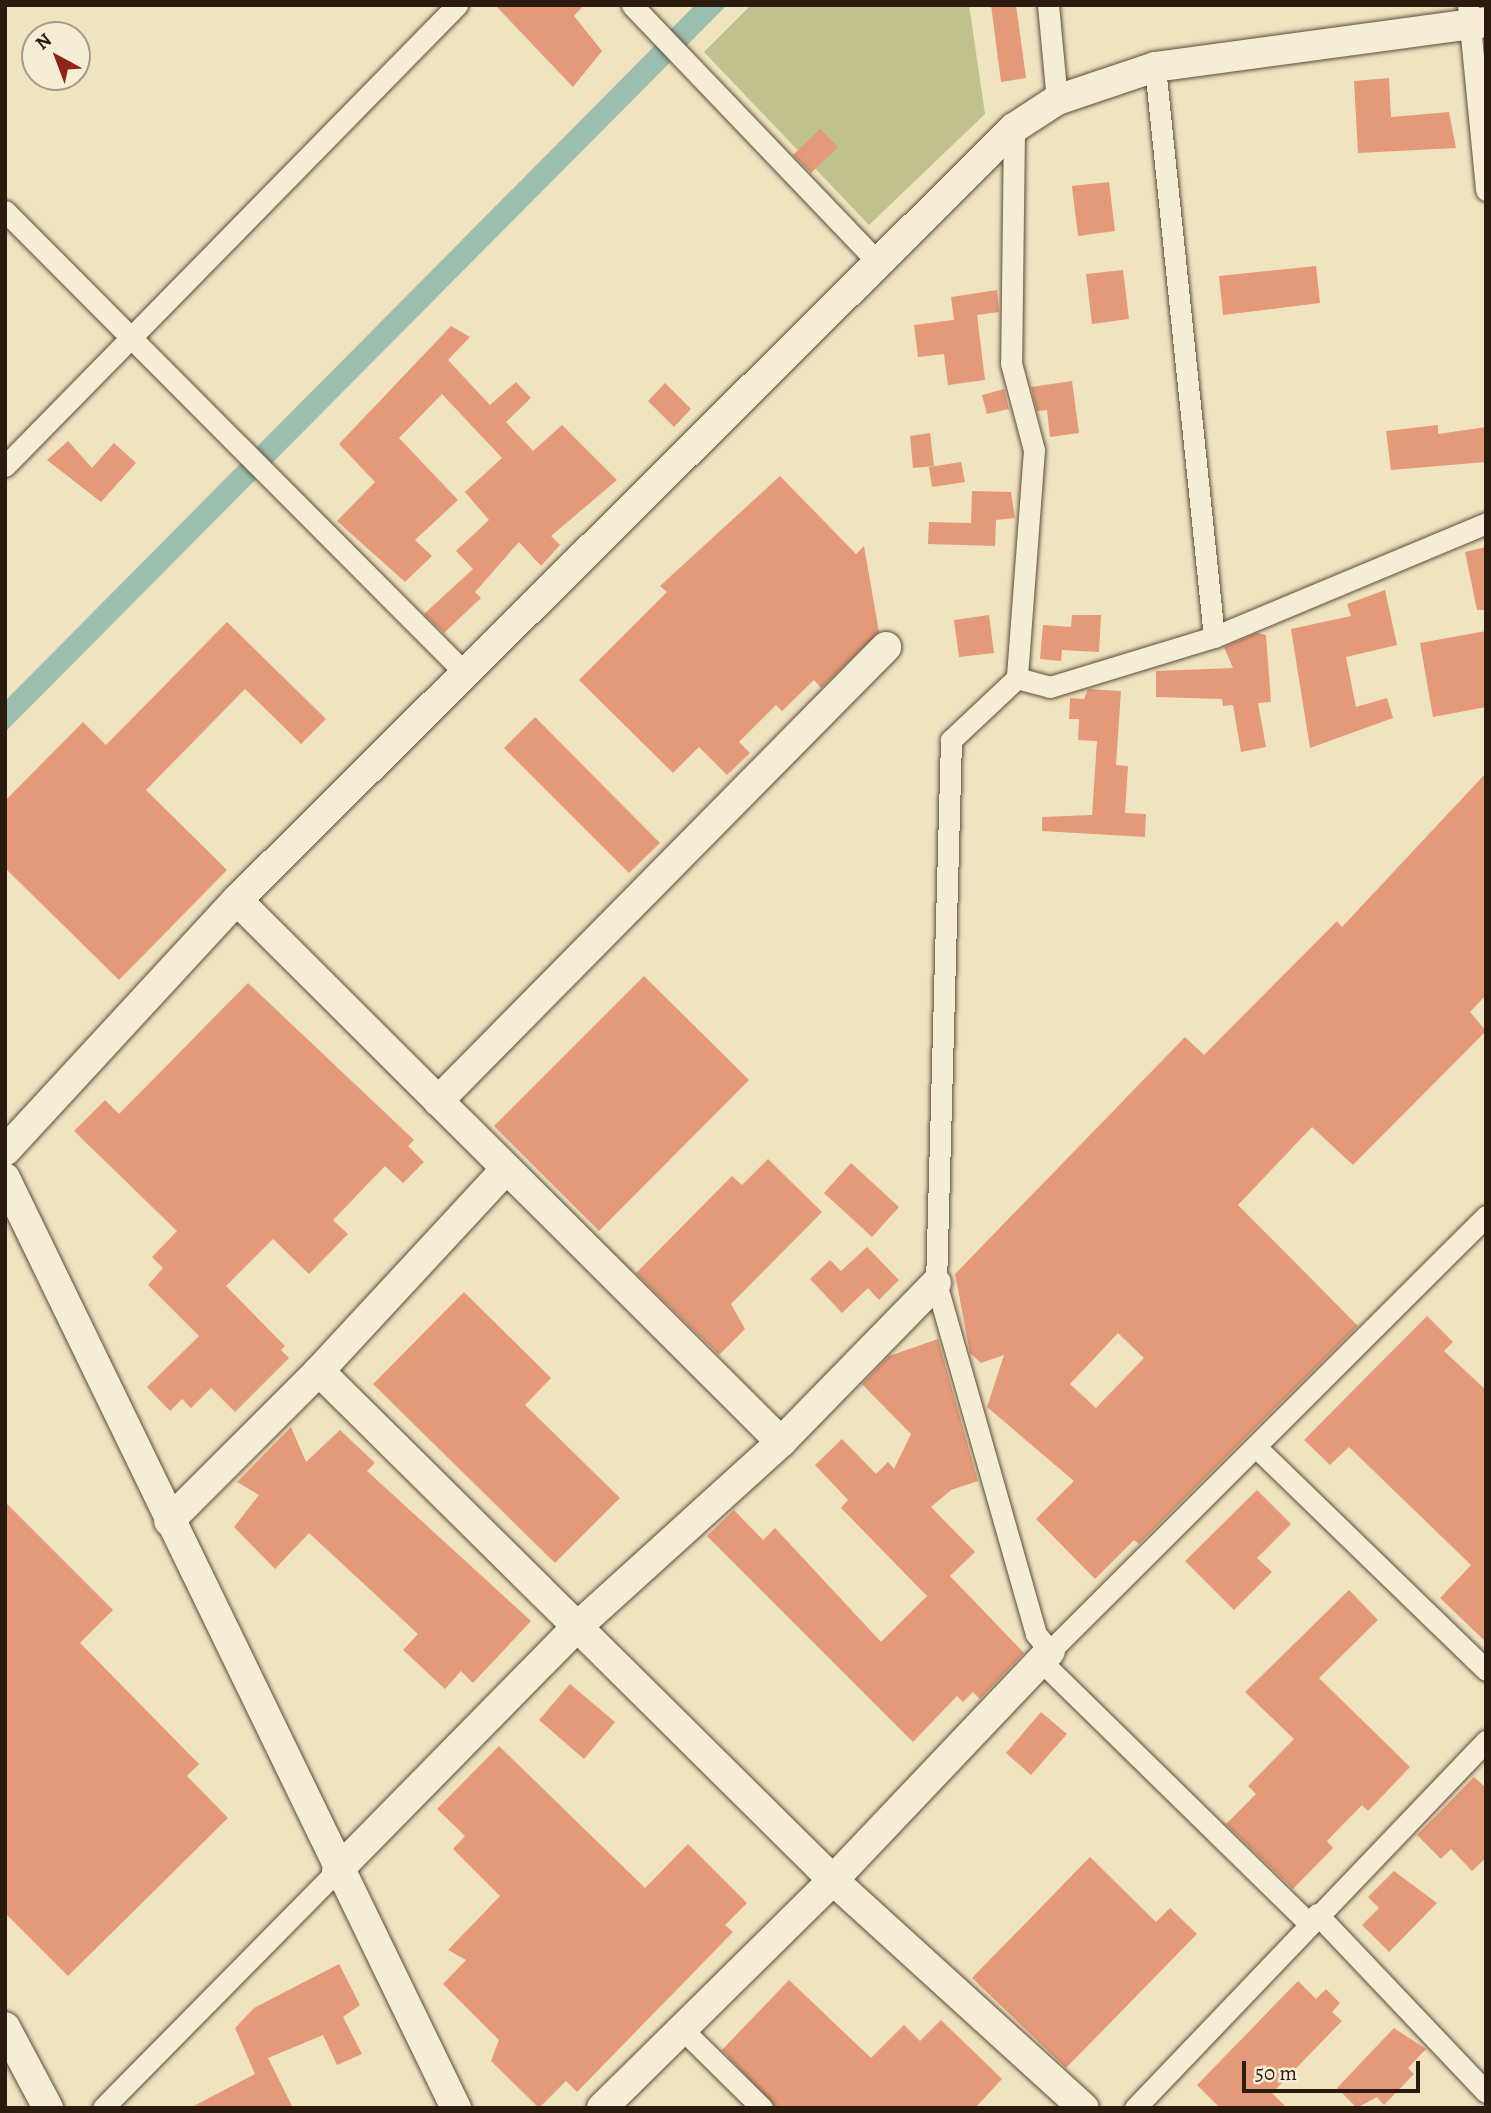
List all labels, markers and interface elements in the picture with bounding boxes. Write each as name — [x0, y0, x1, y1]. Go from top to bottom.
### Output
north arrow — [21, 21, 91, 91]
text: N — [30, 27, 57, 56]
scale bar — [1246, 2046, 1424, 2090]
text: 50 m — [1255, 2059, 1297, 2087]

